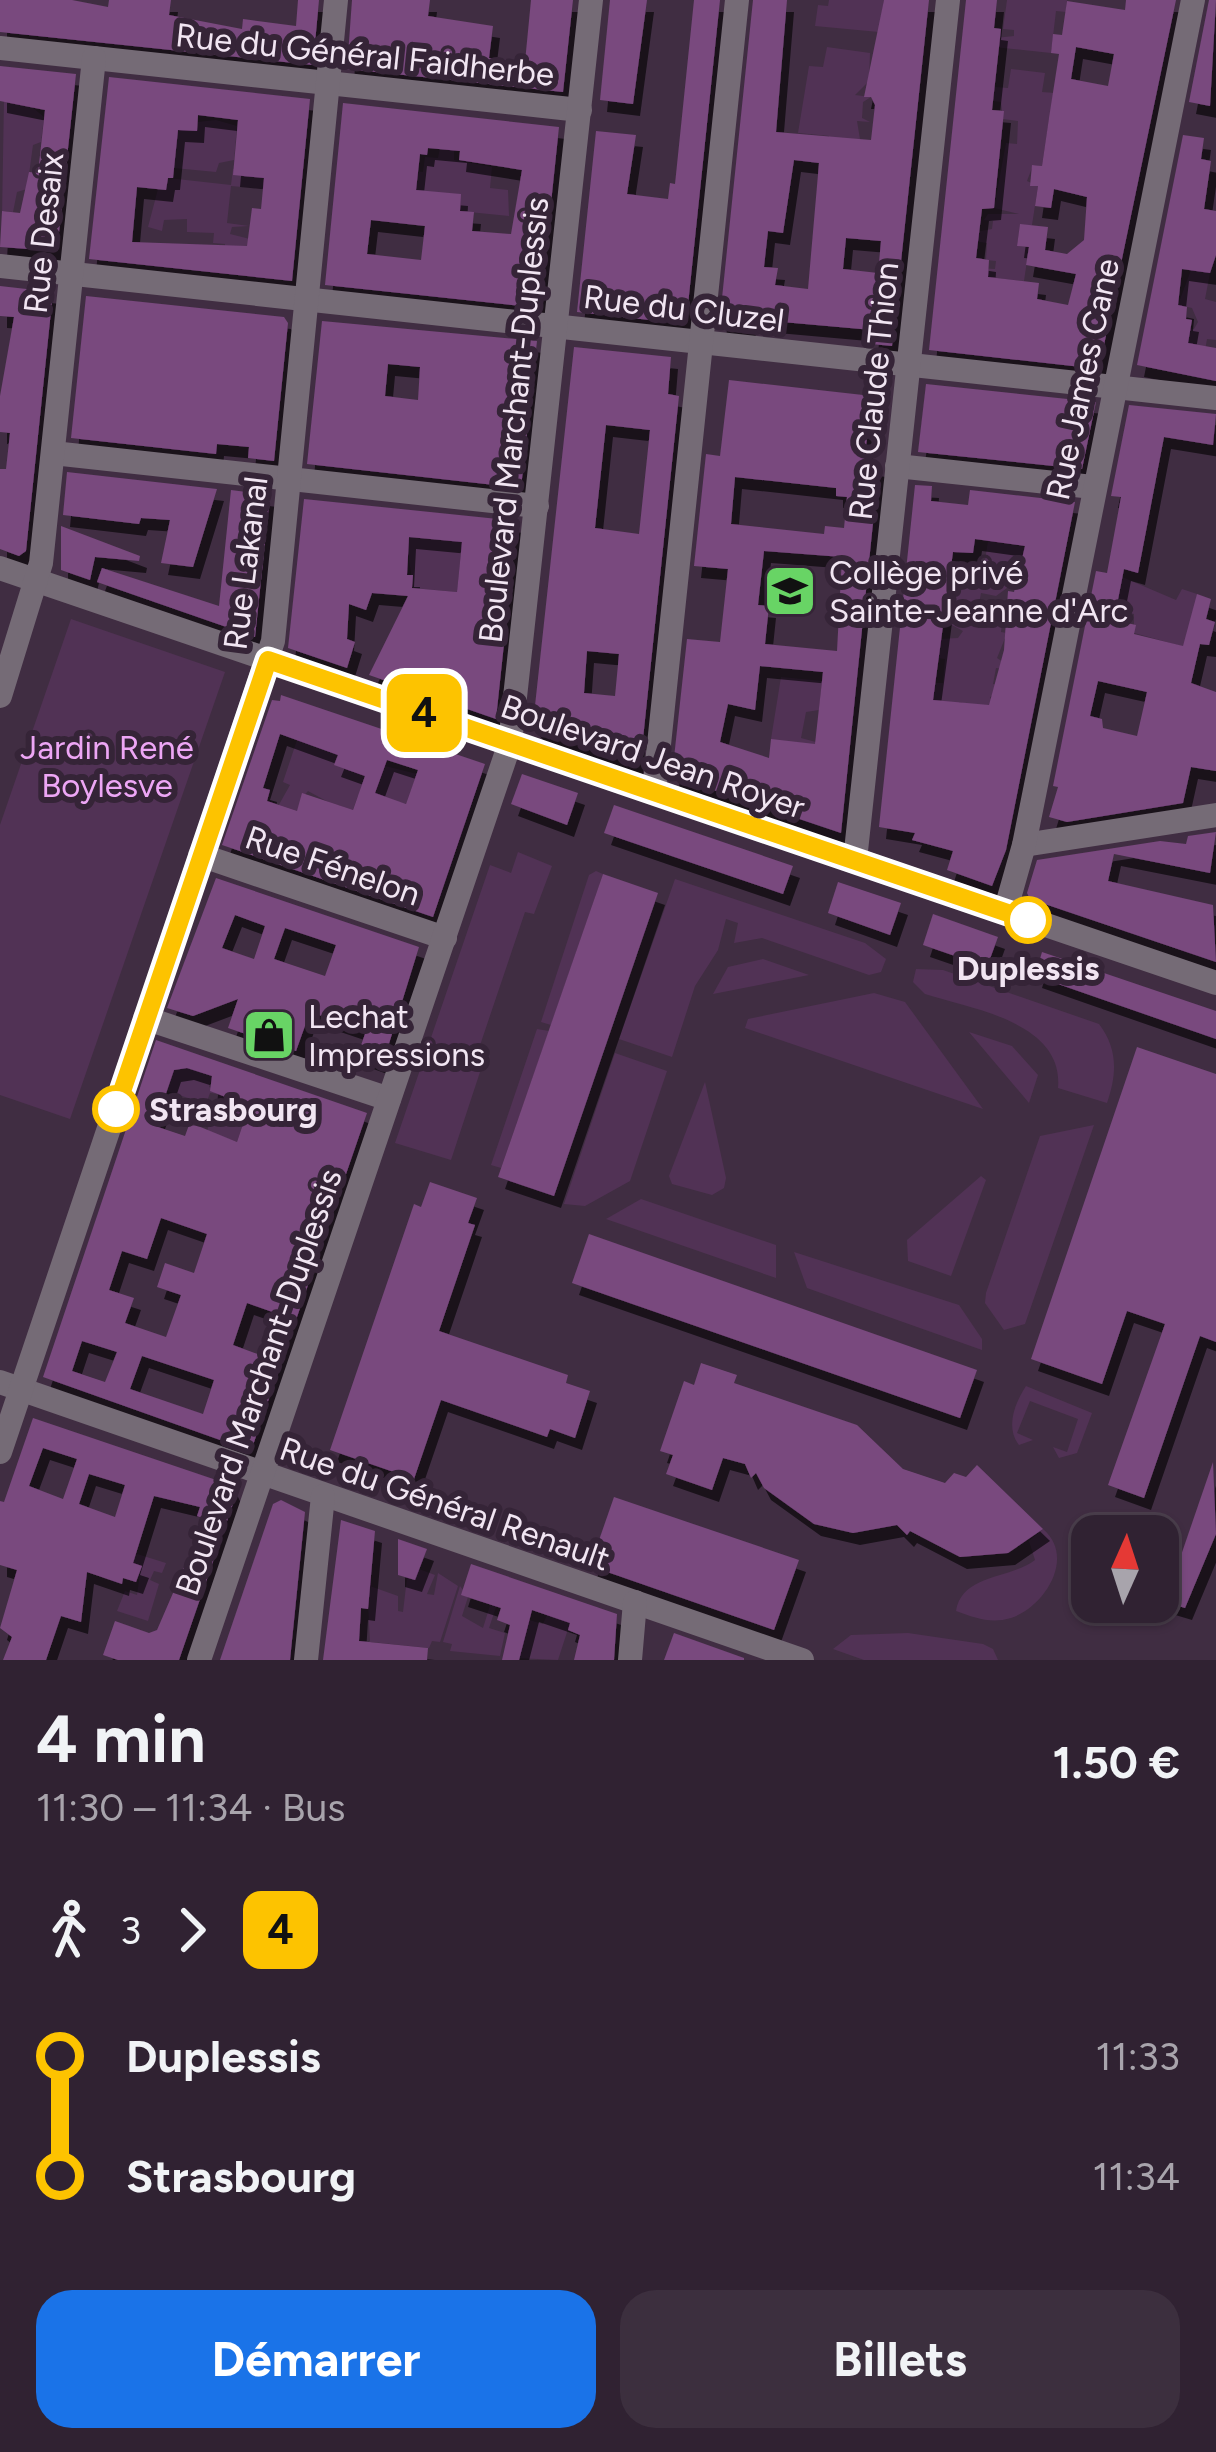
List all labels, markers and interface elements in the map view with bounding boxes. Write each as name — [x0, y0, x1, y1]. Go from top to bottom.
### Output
street label: Rue du Général Faidherbe — [174, 15, 556, 94]
street label: Rue Desaix — [16, 150, 71, 315]
street label: Boulevard Marchant-Duplessis — [471, 195, 556, 645]
street label: Rue James Cane — [1038, 255, 1127, 503]
street label: Rue Claude Thion — [841, 260, 906, 522]
street label: Rue du Cluzel — [581, 277, 787, 340]
street label: Rue Lakanal — [216, 474, 275, 652]
place label: Collège privé Sainte-Jeanne d'Arc — [829, 553, 1128, 630]
school or university icon: Collège privé Sainte-Jeanne d'Arc — [762, 563, 818, 619]
line badge: 4 — [385, 674, 463, 752]
street label: Boulevard Jean Royer — [496, 686, 810, 827]
text: 4 — [411, 687, 437, 738]
park label: Jardin René Boylesve — [20, 728, 194, 805]
street label: Rue Fénelon — [240, 817, 425, 914]
marker: Duplessis — [1006, 898, 1050, 942]
place label: Duplessis — [957, 949, 1099, 988]
place label: Lechat Impressions — [308, 997, 485, 1074]
shop icon: Lechat Impressions — [241, 1007, 297, 1063]
marker: Strasbourg — [94, 1087, 138, 1131]
place label: Strasbourg — [149, 1090, 318, 1129]
street label: Boulevard Marchant-Duplessis — [167, 1164, 350, 1600]
street label: Rue du Général Renault — [275, 1429, 615, 1578]
north arrow — [1071, 1515, 1179, 1623]
map controls — [1071, 1515, 1179, 1623]
text: 4 min — [36, 1699, 206, 1779]
text: 1.50 € — [1053, 1735, 1180, 1789]
text: 11:30 – 11:34 · Bus — [36, 1784, 345, 1831]
icon: walk — [36, 1897, 102, 1963]
icon: forward — [159, 1897, 225, 1963]
text: 4 — [267, 1904, 294, 1955]
text: 3 — [120, 1907, 141, 1954]
text: Duplessis — [126, 2029, 321, 2083]
text: 11:33 — [1095, 2033, 1180, 2080]
text: Strasbourg — [126, 2149, 356, 2203]
text: 11:34 — [1092, 2153, 1180, 2200]
button: Démarrer — [36, 2290, 596, 2428]
button: Billets — [620, 2290, 1180, 2428]

